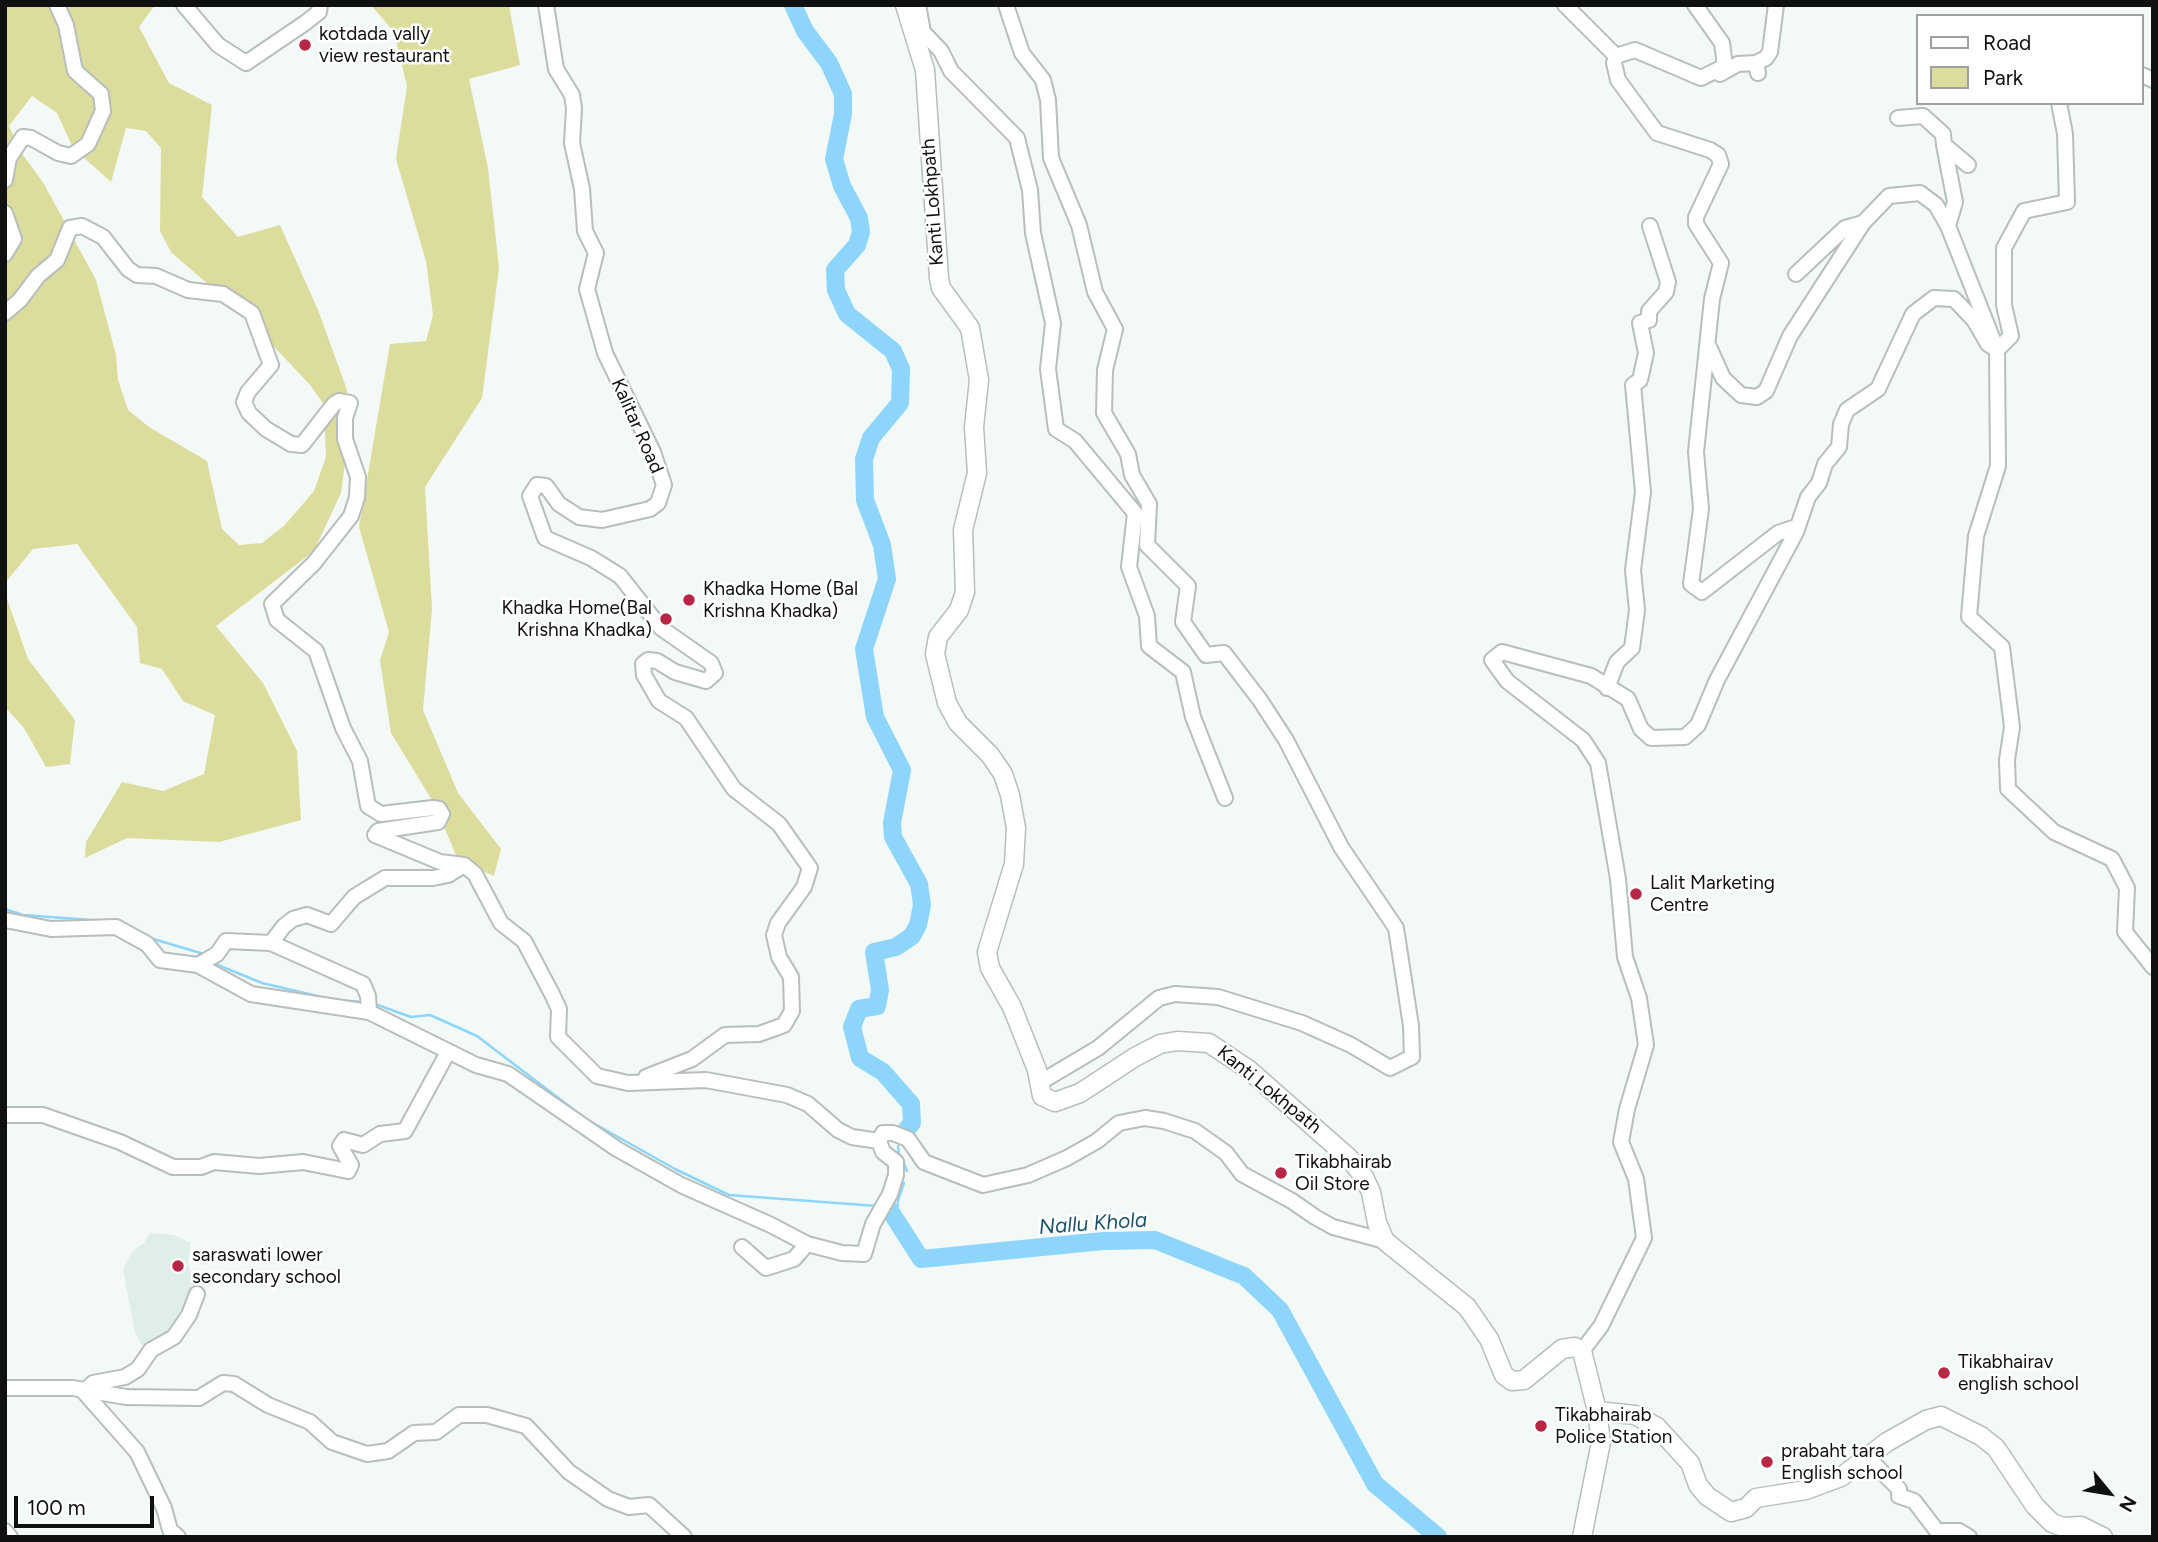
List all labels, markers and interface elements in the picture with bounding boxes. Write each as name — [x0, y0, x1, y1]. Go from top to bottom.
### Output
legend — [1916, 14, 2144, 105]
place label: kotdada vally view restaurant — [319, 23, 450, 67]
text: Road — [1983, 30, 2031, 55]
marker: kotdada vally view restaurant — [297, 37, 313, 53]
text: Park — [1983, 65, 2023, 90]
street label: Kanti Lokhpath — [917, 138, 949, 266]
street label: Kalitar Road — [606, 375, 668, 477]
place label: Khadka Home (Bal Krishna Khadka) — [703, 578, 858, 622]
marker: Khadka Home (Bal Krishna Khadka) — [681, 592, 697, 608]
place label: Khadka Home(Bal Krishna Khadka) — [502, 597, 652, 641]
marker: Khadka Home(Bal Krishna Khadka) — [658, 611, 674, 627]
place label: Lalit Marketing Centre — [1650, 872, 1775, 916]
marker: Lalit Marketing Centre — [1628, 886, 1644, 902]
street label: Kanti Lokhpath — [1212, 1041, 1326, 1139]
place label: Tikabhairab Oil Store — [1295, 1151, 1392, 1195]
marker: Tikabhairab Oil Store — [1273, 1165, 1289, 1181]
water label: Nallu Khola — [1038, 1208, 1148, 1240]
place label: saraswati lower secondary school — [192, 1244, 341, 1288]
marker: saraswati lower secondary school — [170, 1258, 186, 1274]
place label: Tikabhairav english school — [1958, 1351, 2079, 1395]
marker: Tikabhairav english school — [1936, 1365, 1952, 1381]
place label: Tikabhairab Police Station — [1555, 1404, 1672, 1448]
marker: Tikabhairab Police Station — [1533, 1418, 1549, 1434]
place label: prabaht tara English school — [1781, 1440, 1903, 1484]
marker: prabaht tara English school — [1759, 1454, 1775, 1470]
north arrow — [2074, 1458, 2144, 1528]
scale bar — [18, 1482, 158, 1526]
text: N — [2114, 1492, 2141, 1516]
text: 100 m — [27, 1495, 86, 1520]

